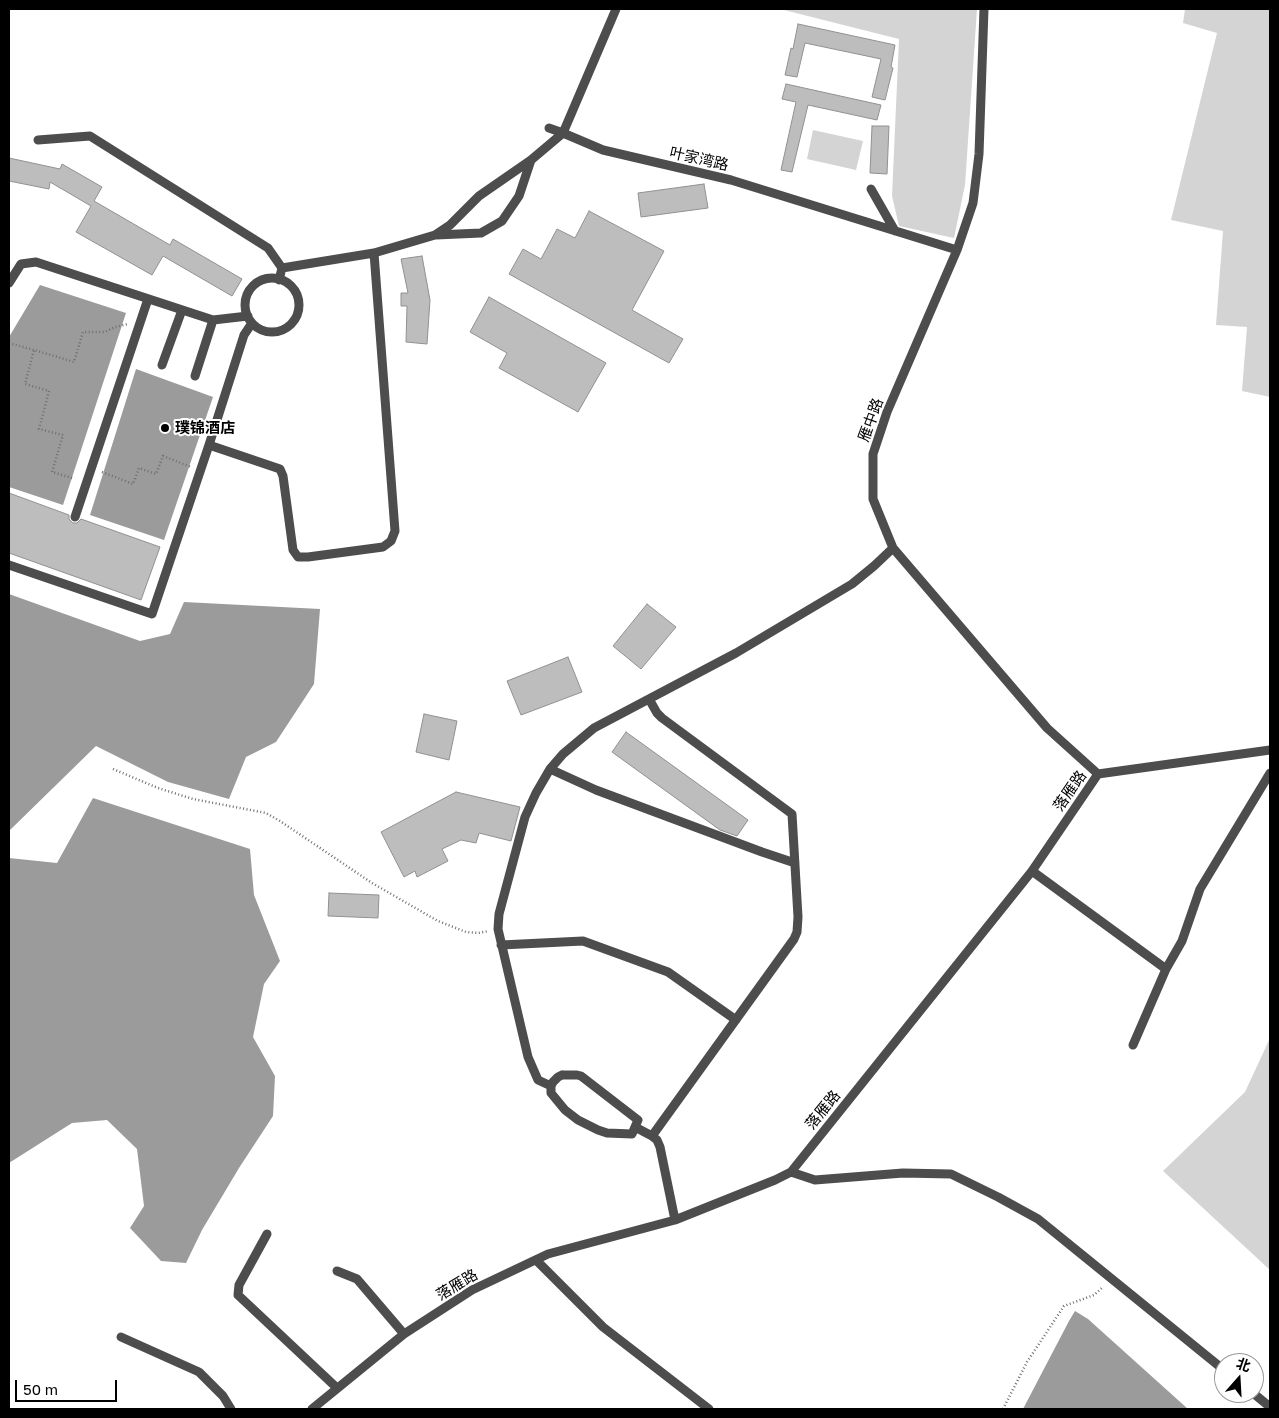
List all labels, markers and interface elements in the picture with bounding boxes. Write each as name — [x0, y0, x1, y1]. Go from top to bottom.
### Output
street label: 叶家湾路 — [668, 143, 730, 175]
street label: 雁中路 — [855, 396, 887, 444]
place label: 璞锦酒店 — [175, 419, 235, 437]
marker: 璞锦酒店 — [159, 422, 171, 434]
street label: 落雁路 — [1050, 767, 1090, 815]
street label: 落雁路 — [802, 1087, 844, 1133]
street label: 落雁路 — [433, 1266, 481, 1304]
north arrow — [1214, 1353, 1264, 1403]
text: 北 — [1234, 1354, 1253, 1375]
scale bar — [18, 1370, 120, 1402]
text: 50 m — [23, 1380, 58, 1398]

